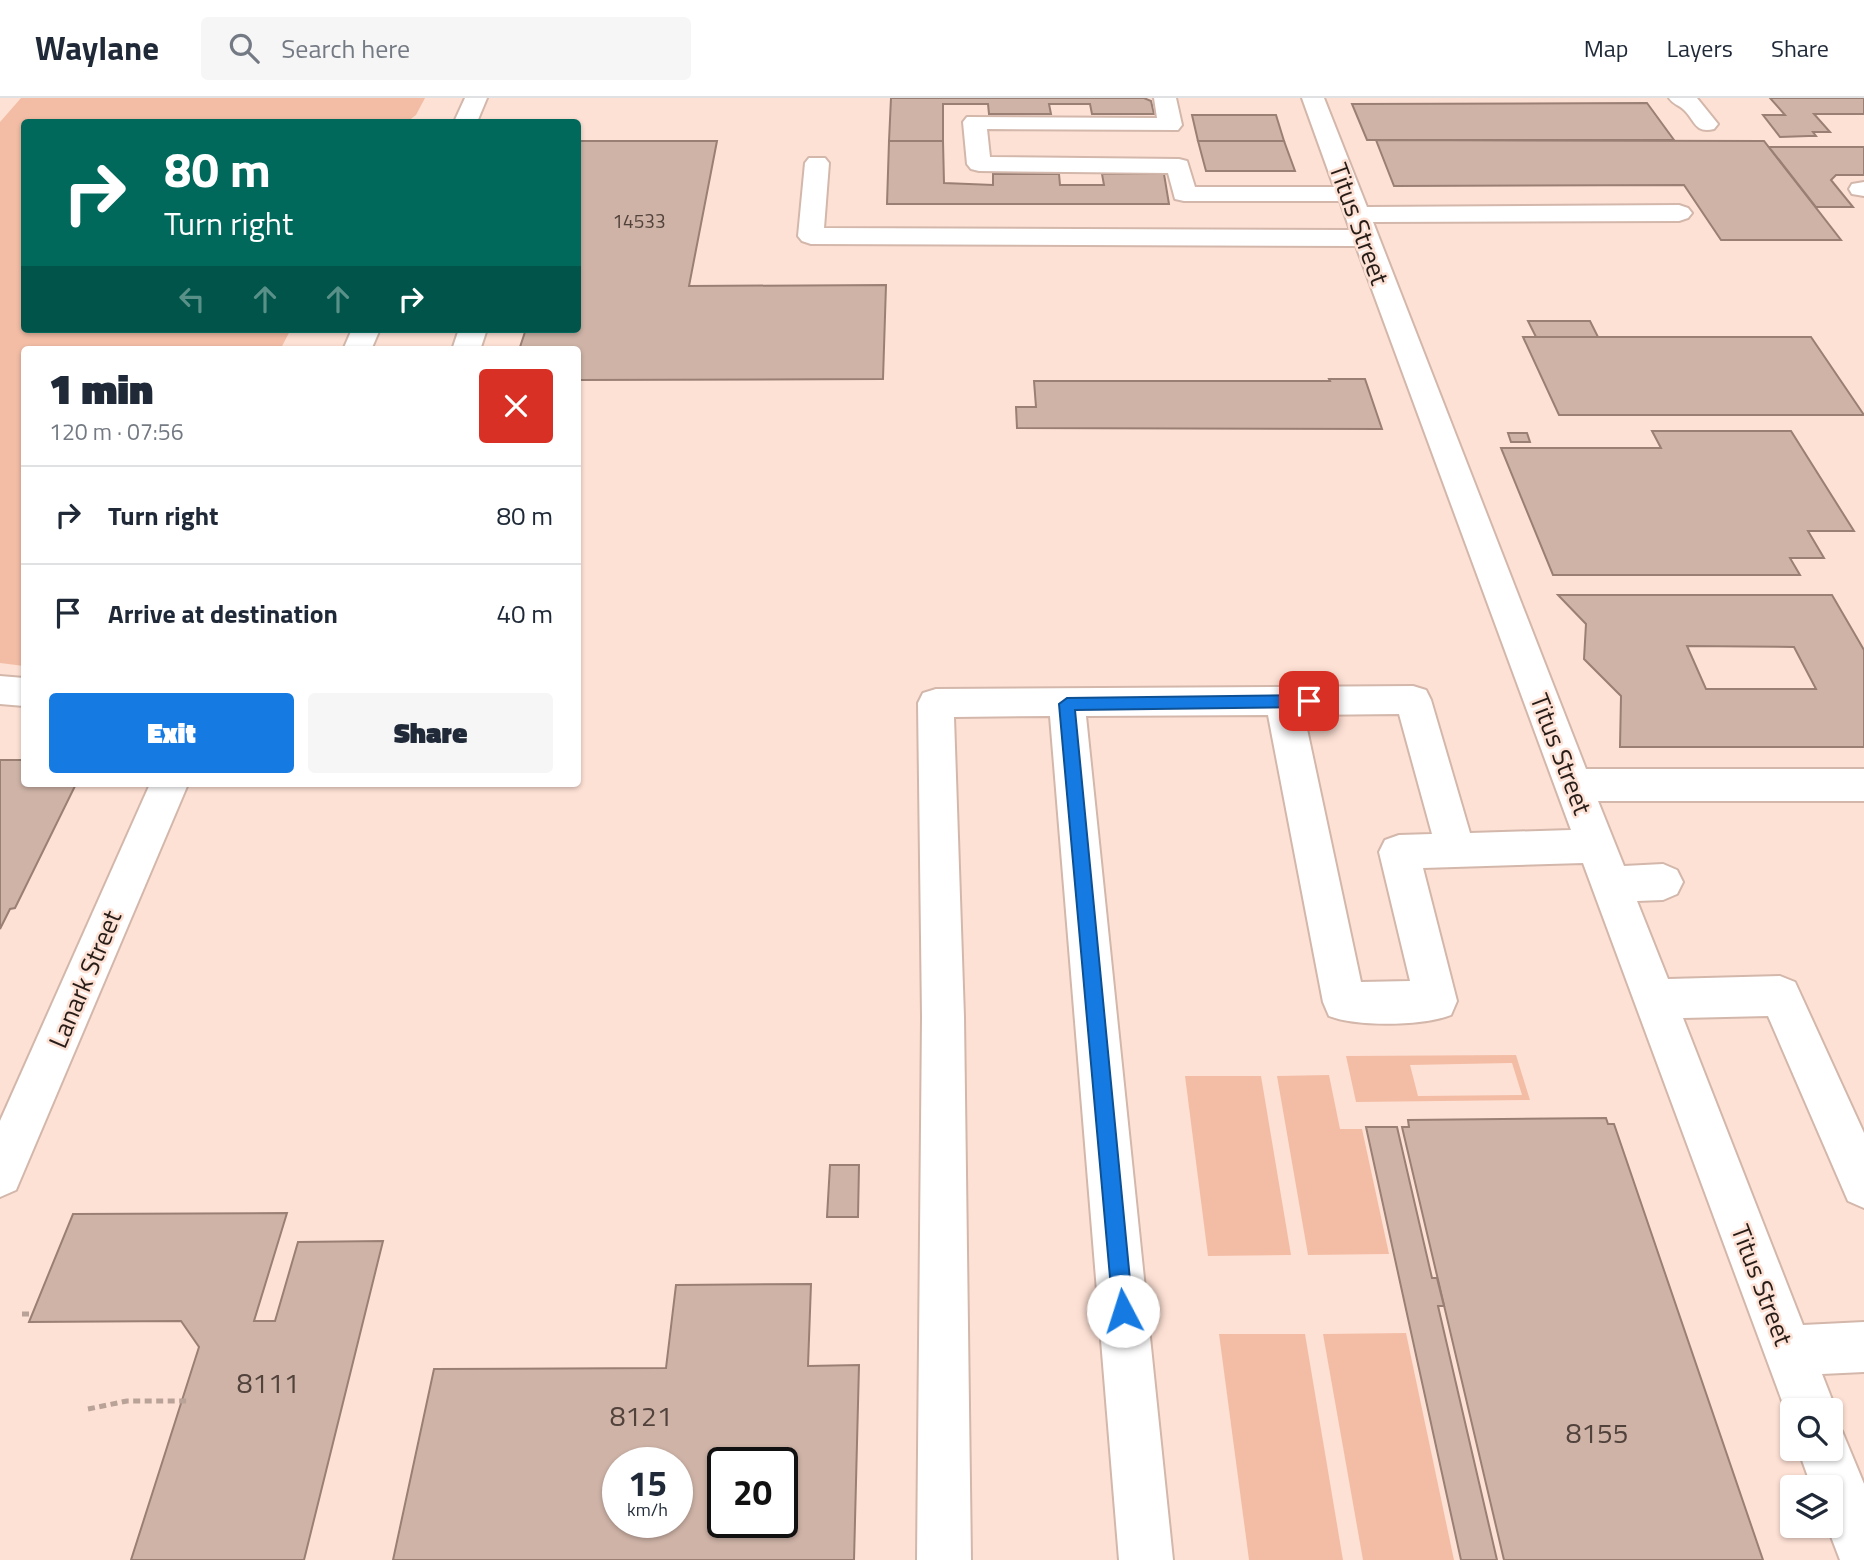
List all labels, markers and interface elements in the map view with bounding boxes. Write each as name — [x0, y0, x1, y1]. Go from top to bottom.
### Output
search box — [201, 17, 691, 80]
text: Waylane — [35, 23, 159, 73]
icon: search — [225, 29, 263, 67]
text: Search here — [281, 29, 410, 68]
text: Map — [1584, 30, 1629, 66]
text: Layers — [1667, 30, 1733, 66]
text: Share — [1771, 30, 1829, 66]
text: 80 m — [164, 131, 271, 206]
icon: right — [49, 147, 140, 238]
street label: Titus Street — [1319, 157, 1400, 290]
text: Turn right — [164, 199, 293, 247]
house number: 14533 — [612, 206, 666, 235]
icon: left — [173, 280, 211, 318]
icon: ahead — [246, 280, 284, 318]
icon: ahead — [319, 280, 357, 318]
icon: right — [392, 280, 430, 318]
text: 1 min — [49, 356, 153, 420]
button: close — [479, 369, 553, 443]
text: 120 m · 07:56 — [49, 414, 184, 449]
icon: right — [49, 496, 87, 534]
text: Turn right — [108, 496, 219, 535]
text: 80 m — [496, 496, 553, 535]
icon: arrive — [49, 594, 87, 632]
text: Arrive at destination — [108, 594, 338, 633]
text: 40 m — [496, 594, 553, 633]
pin — [1279, 671, 1339, 731]
icon: arrive — [1290, 682, 1328, 720]
street label: Titus Street — [1520, 687, 1602, 820]
button: Exit — [49, 693, 294, 773]
button: Share — [308, 693, 553, 773]
street label: Lanark Street — [38, 904, 131, 1054]
street label: Titus Street — [1721, 1218, 1803, 1351]
position arrow — [1086, 1274, 1160, 1348]
house number: 8111 — [237, 1361, 299, 1404]
house number: 8121 — [610, 1394, 672, 1437]
map controls — [1780, 1398, 1843, 1538]
button: search — [1780, 1398, 1843, 1461]
house number: 8155 — [1566, 1411, 1628, 1454]
speed limit sign: 20 — [707, 1447, 798, 1538]
text: 15 — [628, 1456, 667, 1510]
button: layers — [1780, 1475, 1843, 1538]
text: km/h — [627, 1496, 668, 1523]

